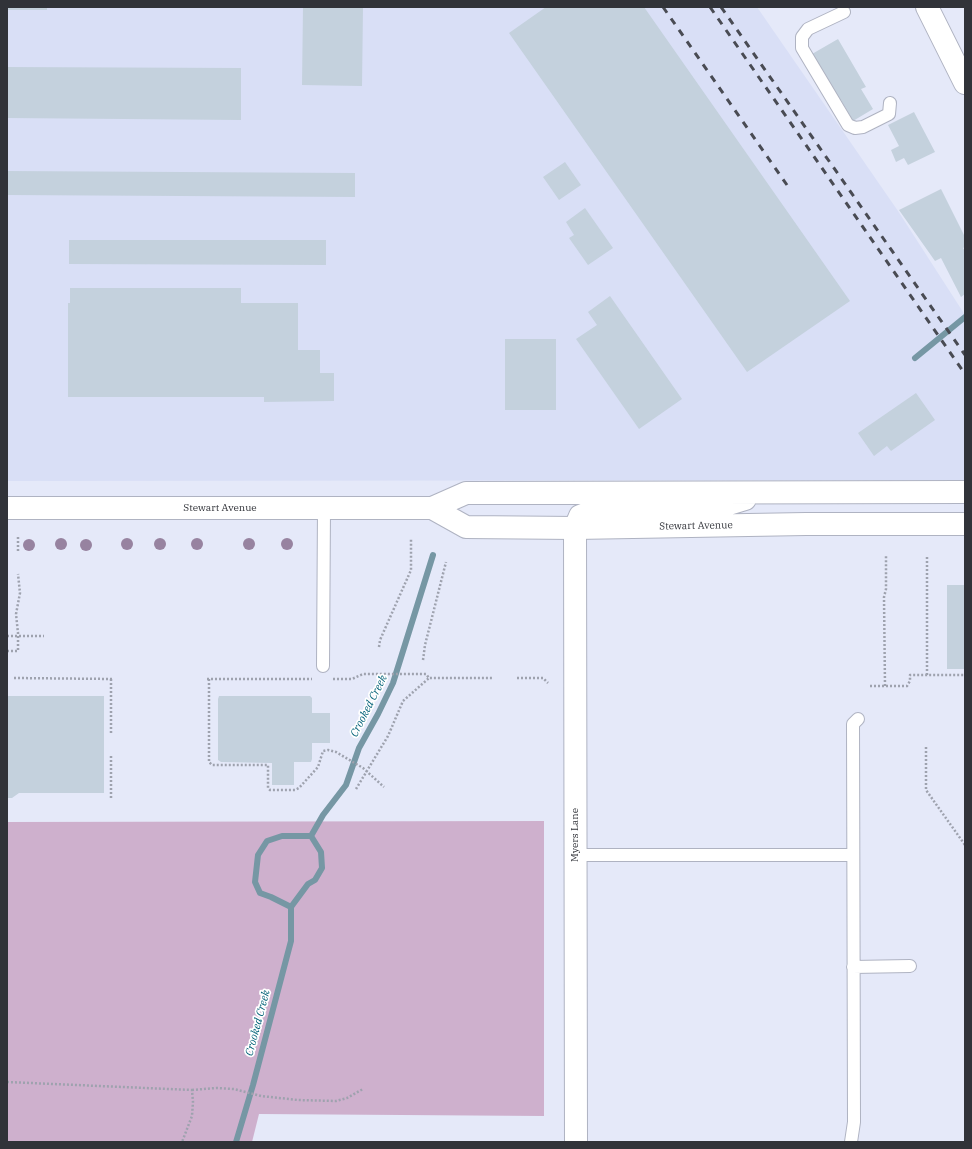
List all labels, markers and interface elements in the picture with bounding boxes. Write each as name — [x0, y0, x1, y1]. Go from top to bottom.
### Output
street label: Stewart Avenue — [183, 502, 257, 514]
street label: Stewart Avenue — [659, 519, 733, 533]
water label: Crooked Creek — [348, 673, 390, 739]
street label: Myers Lane — [569, 808, 581, 862]
water label: Crooked Creek — [243, 989, 273, 1057]

